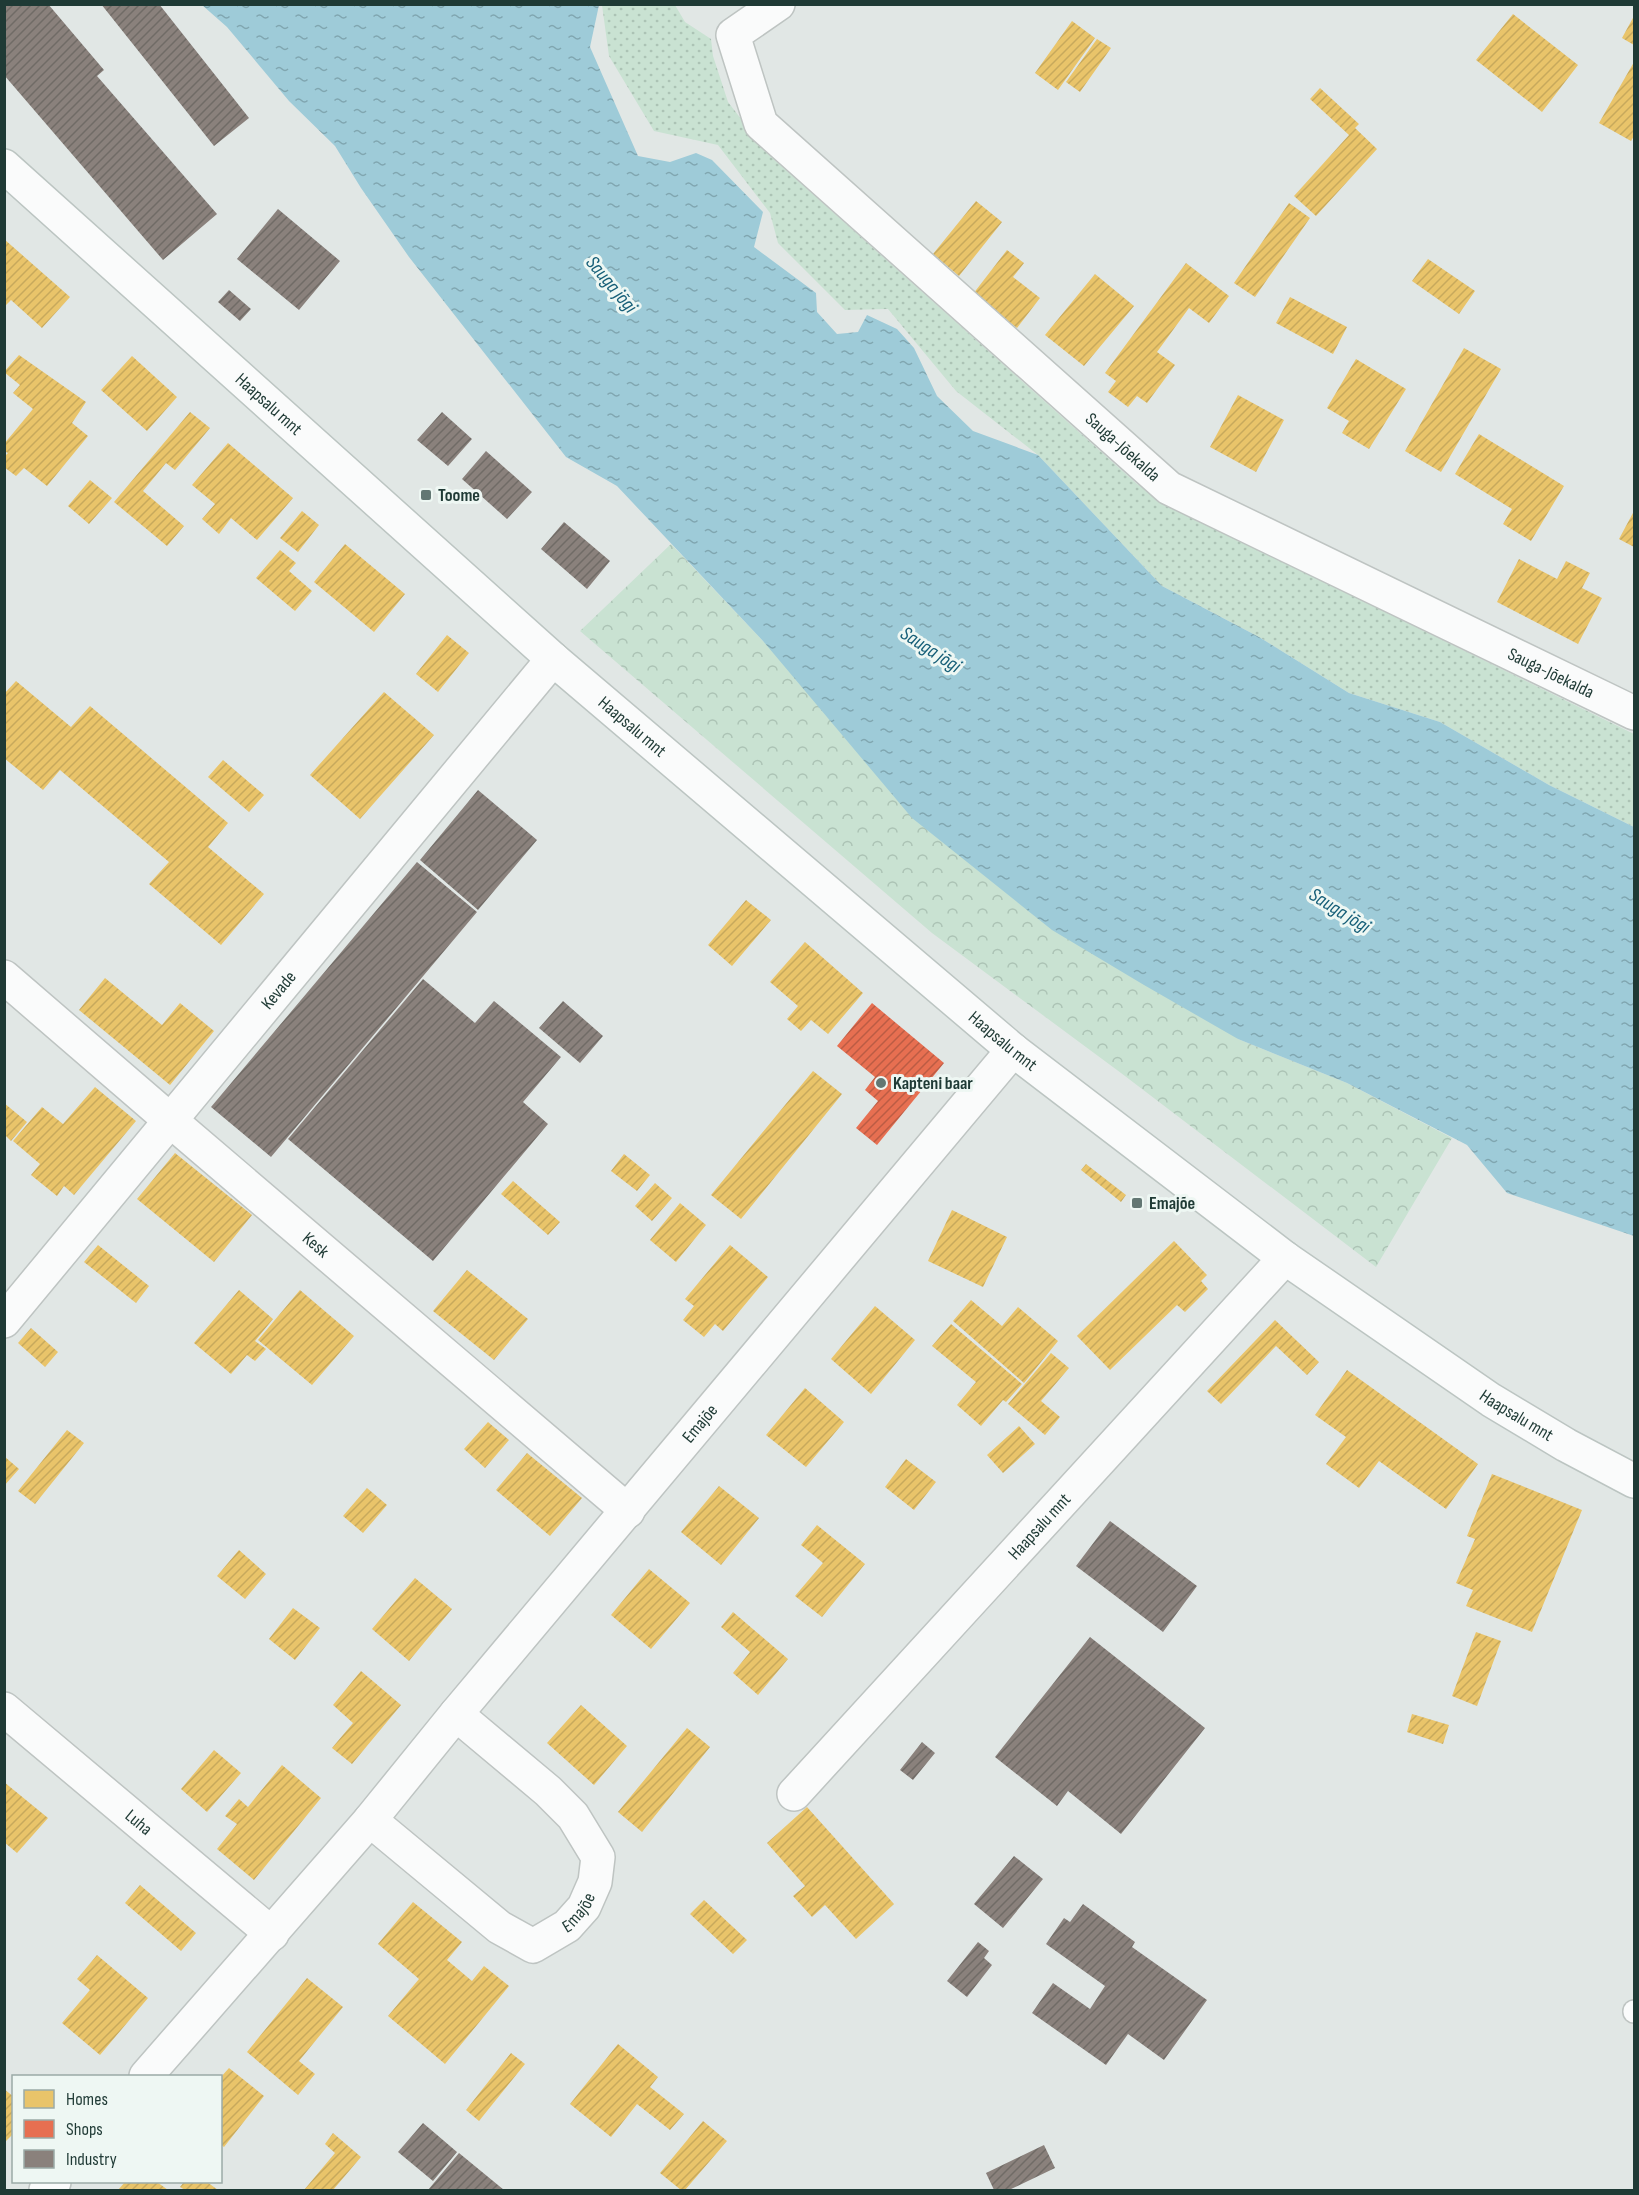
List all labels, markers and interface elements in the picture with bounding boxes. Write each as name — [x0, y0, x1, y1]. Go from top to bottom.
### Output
water label: Sauga jõgi — [580, 251, 643, 319]
street label: Haapsalu mnt — [231, 369, 307, 440]
street label: Sauga-Jõekalda — [1081, 408, 1164, 486]
place label: Toome — [438, 485, 480, 506]
marker: Toome — [419, 488, 433, 502]
water label: Sauga jõgi — [896, 621, 966, 679]
street label: Sauga-Jõekalda — [1504, 644, 1597, 703]
street label: Haapsalu mnt — [594, 692, 671, 762]
water label: Sauga jõgi — [1305, 883, 1376, 940]
street label: Kevade — [257, 967, 301, 1014]
street label: Haapsalu mnt — [964, 1007, 1041, 1076]
place label: Kapteni baar — [893, 1073, 973, 1094]
marker: Kapteni baar — [874, 1076, 888, 1090]
place label: Emajõe — [1149, 1193, 1195, 1214]
marker: Emajõe — [1130, 1196, 1144, 1210]
street label: Kesk — [298, 1228, 333, 1262]
street label: Haapsalu mnt — [1475, 1385, 1557, 1446]
street label: Emajõe — [678, 1400, 722, 1447]
street label: Haapsalu mnt — [1004, 1489, 1076, 1564]
street label: Luha — [121, 1805, 156, 1840]
street label: Emajõe — [559, 1890, 600, 1937]
legend — [12, 2075, 222, 2183]
text: Homes — [66, 2089, 108, 2110]
text: Shops — [66, 2119, 103, 2140]
text: Industry — [66, 2149, 117, 2170]

